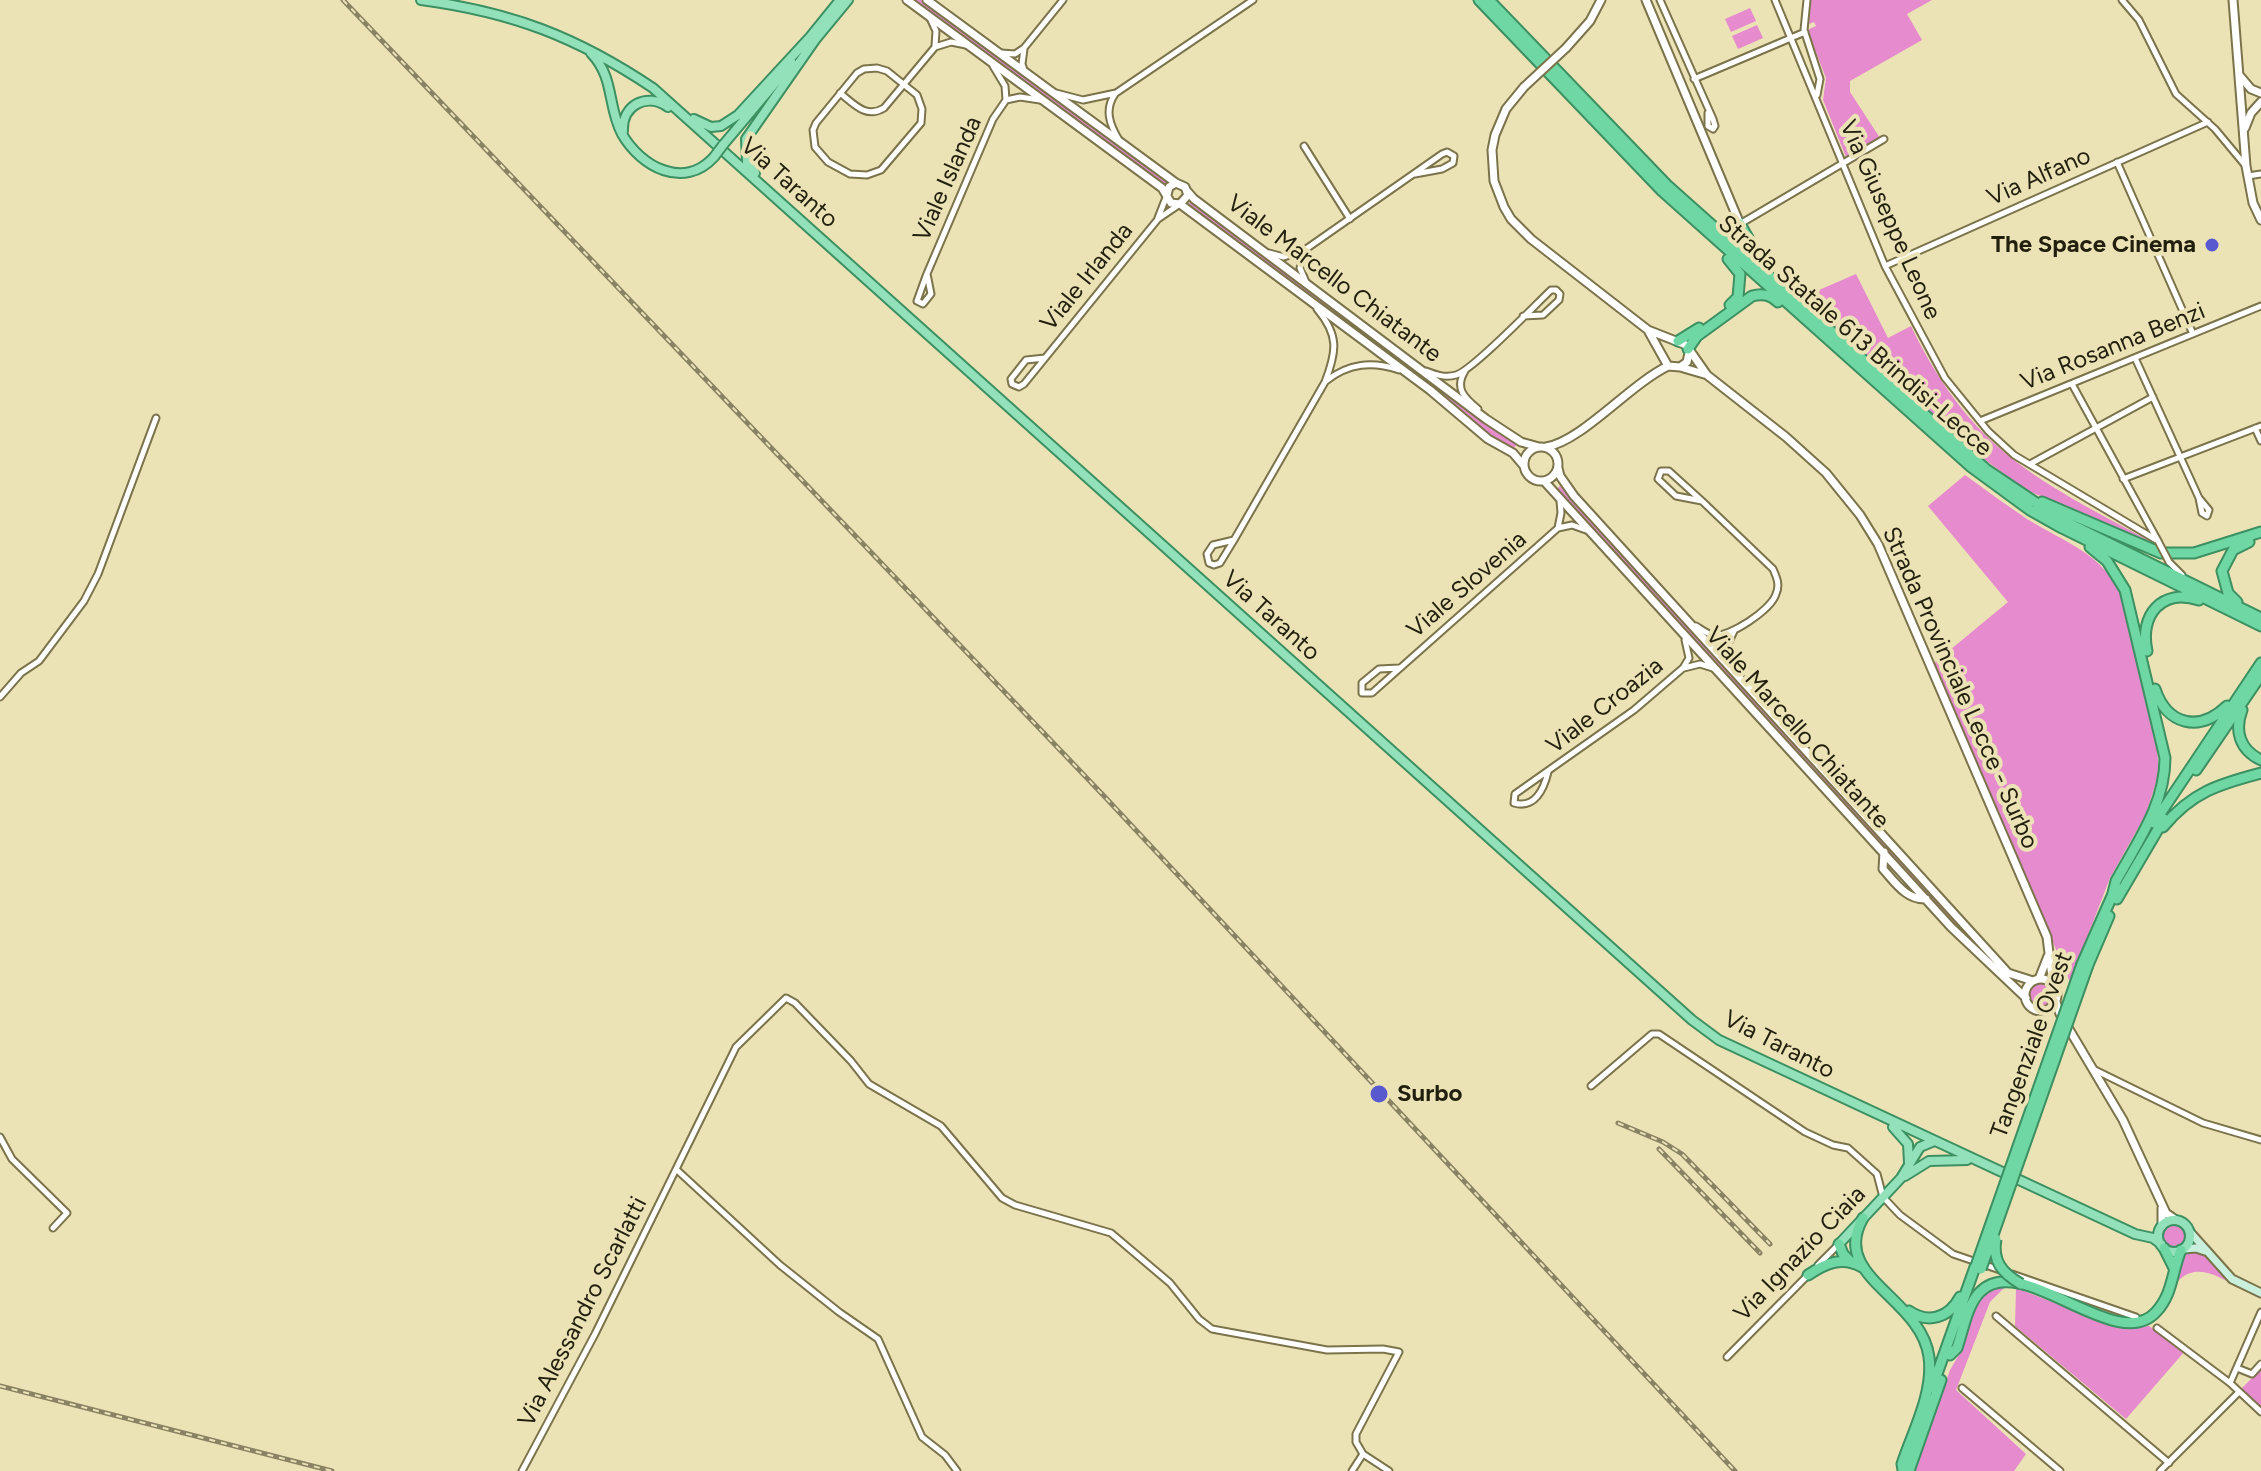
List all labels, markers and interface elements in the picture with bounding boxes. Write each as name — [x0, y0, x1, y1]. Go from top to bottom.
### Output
street label: Viale Islanda — [908, 112, 988, 246]
street label: Via Giuseppe Leone — [1833, 116, 1947, 324]
street label: Via Taranto — [734, 132, 844, 234]
street label: Via Alfano — [1983, 141, 2095, 213]
street label: Viale Marcello Chiatante — [1221, 189, 1447, 369]
street label: Strada Statale 613 Brindisi-Lecce — [1712, 209, 1998, 463]
street label: Viale Irlanda — [1035, 217, 1139, 337]
place label: The Space Cinema — [1991, 231, 2196, 259]
marker: The Space Cinema — [2203, 236, 2221, 254]
street label: Via Rosanna Benzi — [2017, 297, 2209, 397]
street label: Strada Provinciale Lecce - Surbo — [1876, 523, 2044, 853]
street label: Viale Slovenia — [1401, 525, 1533, 645]
street label: Via Taranto — [1216, 565, 1326, 667]
street label: Viale Marcello Chiatante — [1699, 621, 1895, 835]
street label: Viale Croazia — [1541, 652, 1669, 760]
street label: Tangenziale Ovest — [1985, 948, 2079, 1142]
street label: Via Taranto — [1719, 1005, 1839, 1085]
place label: Surbo — [1397, 1080, 1463, 1108]
marker: Surbo — [1368, 1083, 1390, 1105]
street label: Via Ignazio Ciaia — [1728, 1180, 1872, 1328]
street label: Via Alessandro Scarlatti — [512, 1192, 654, 1432]

